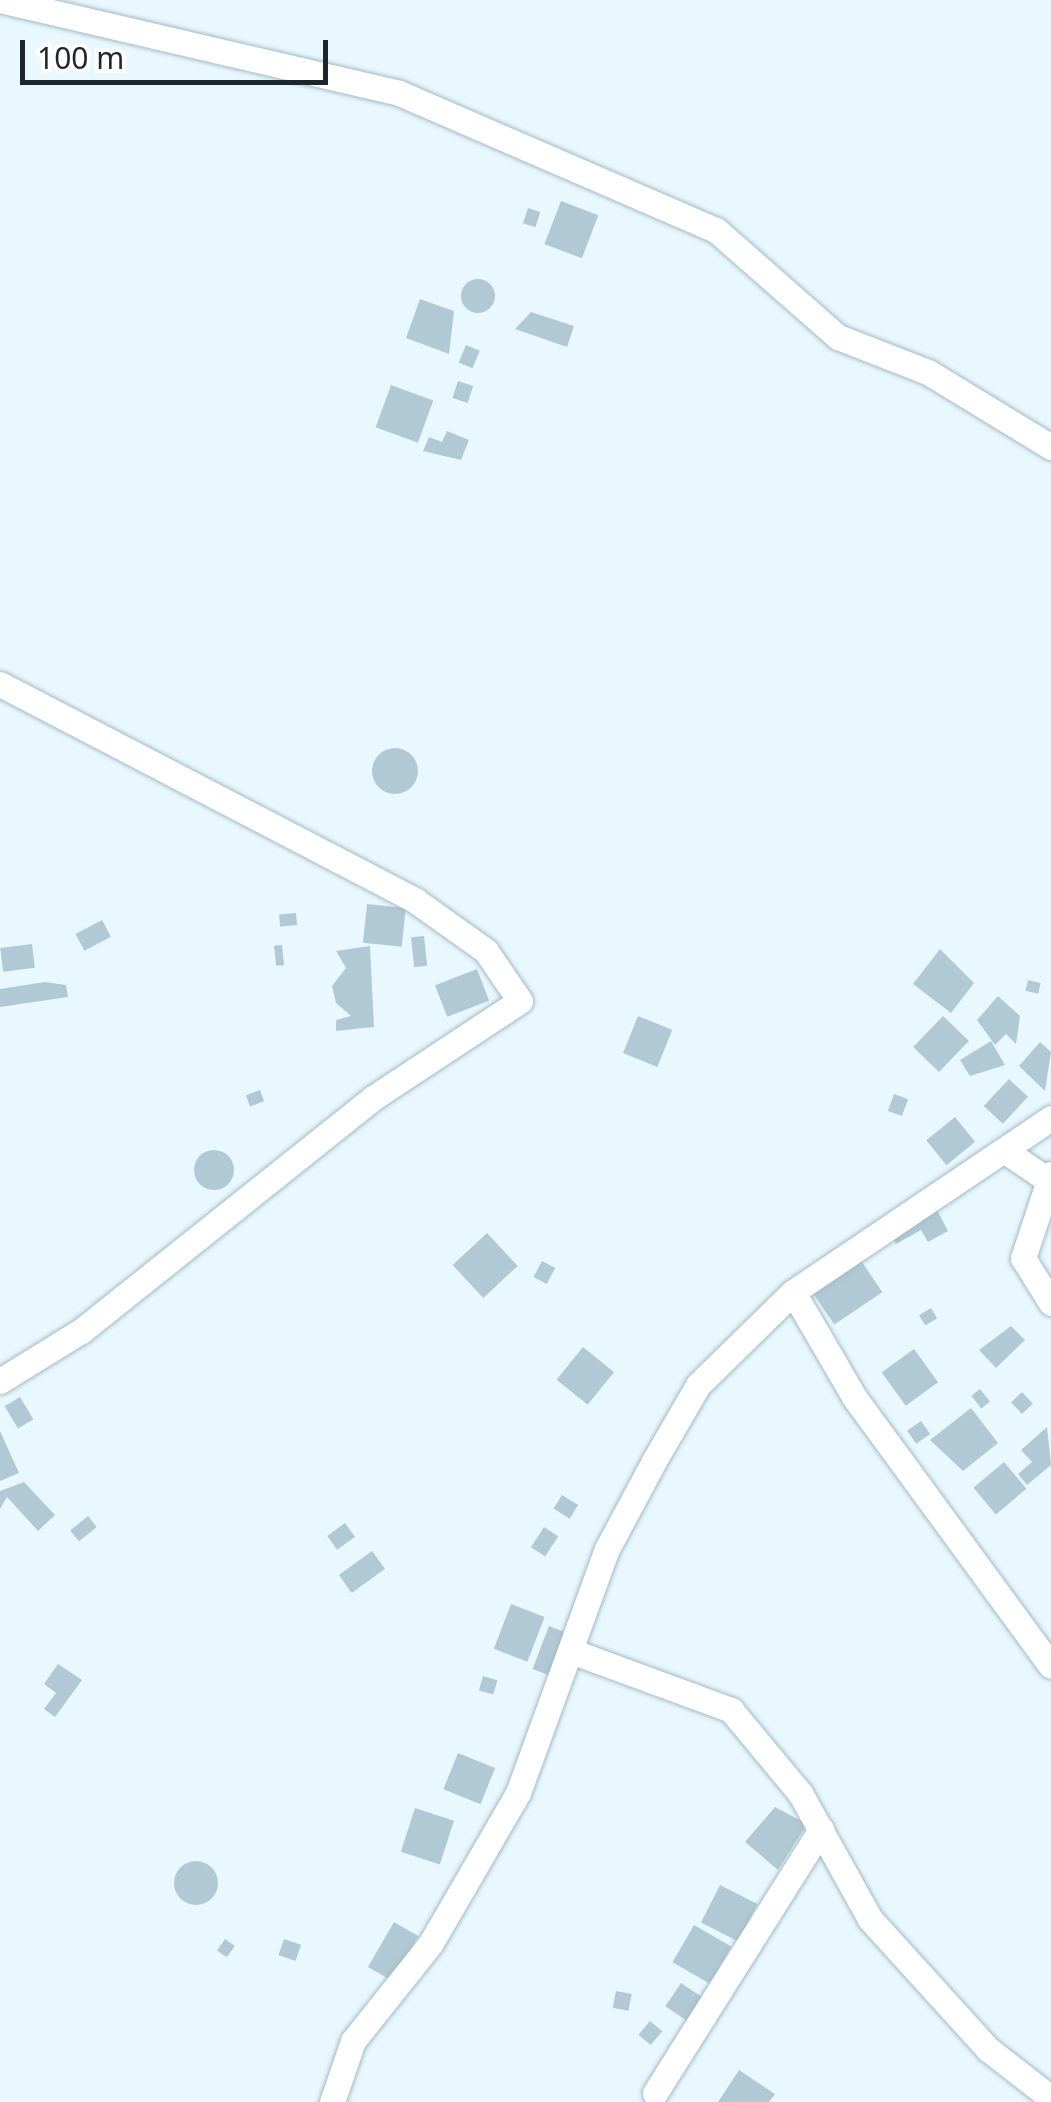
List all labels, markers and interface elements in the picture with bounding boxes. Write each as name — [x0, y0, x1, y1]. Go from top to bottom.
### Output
scale bar — [25, 20, 332, 82]
text: 100 m — [37, 37, 124, 78]

